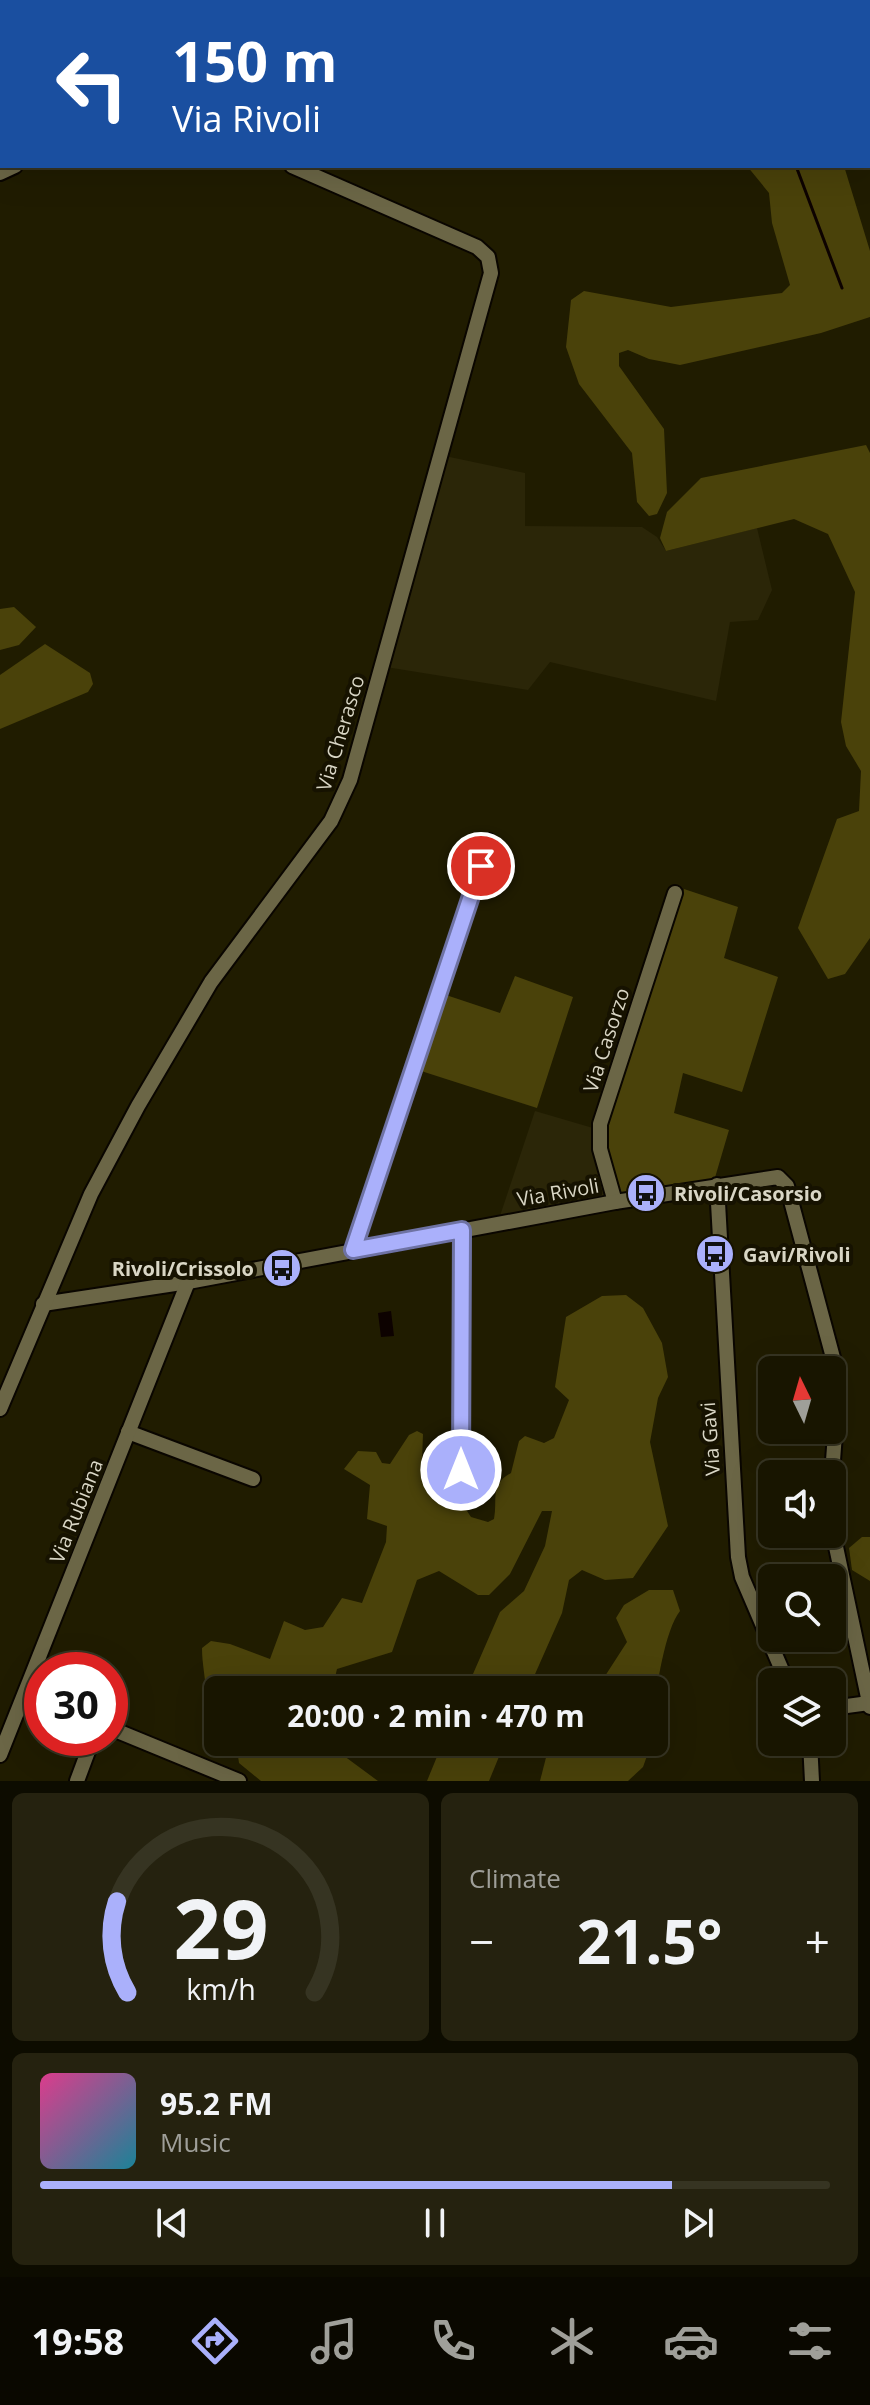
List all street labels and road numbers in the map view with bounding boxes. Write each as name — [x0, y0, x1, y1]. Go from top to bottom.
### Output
street label: Via Cherasco — [310, 672, 370, 794]
street label: Via Casorzo — [576, 984, 636, 1096]
street label: Via Rivoli — [515, 1172, 601, 1212]
street label: Via Gavi — [694, 1401, 726, 1477]
street label: Via Rubiana — [43, 1455, 109, 1567]

